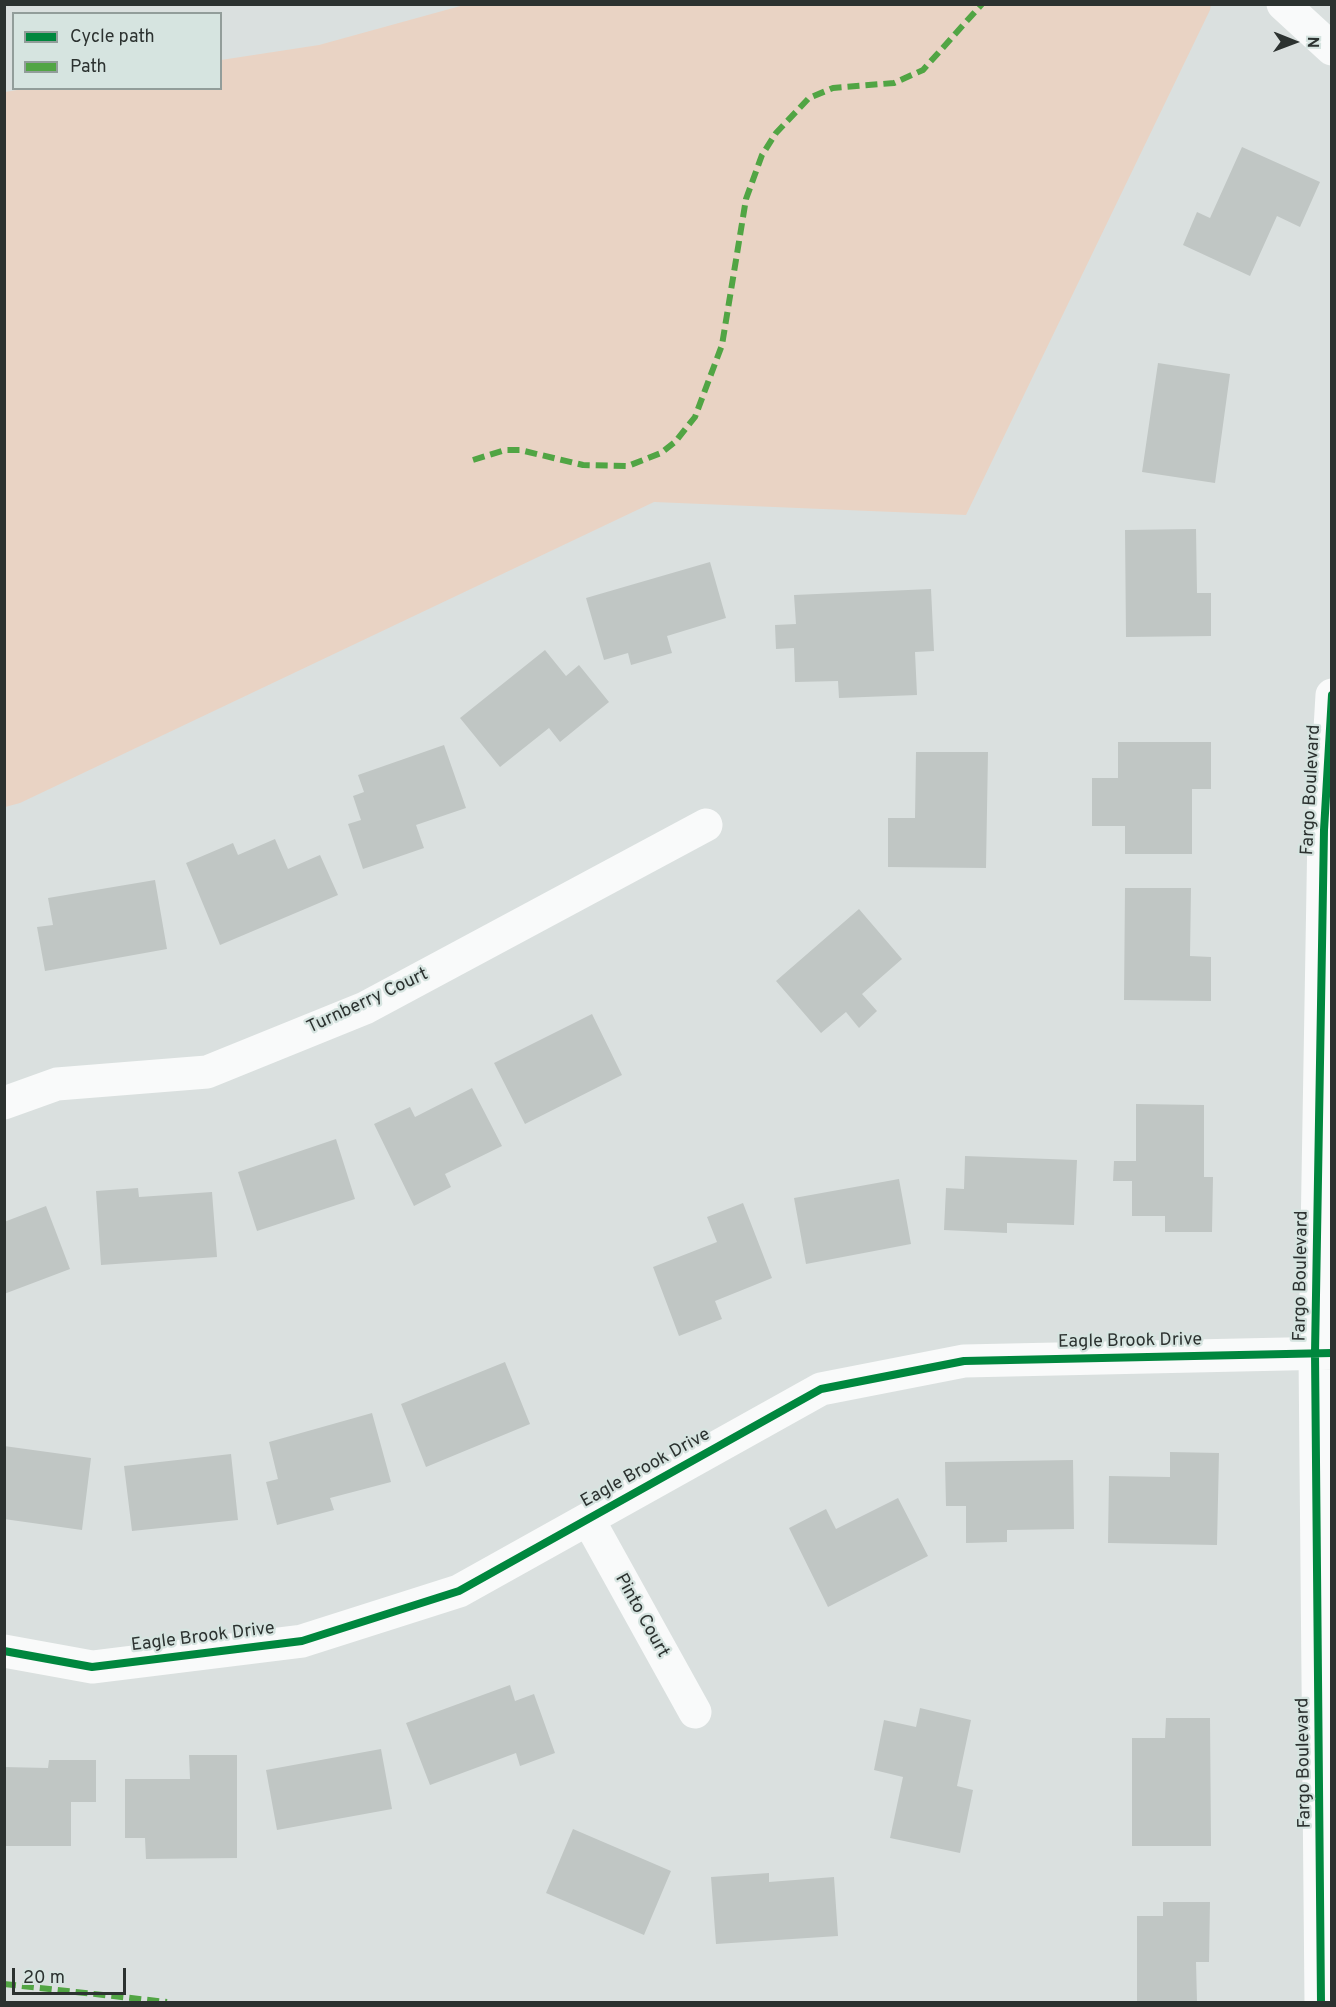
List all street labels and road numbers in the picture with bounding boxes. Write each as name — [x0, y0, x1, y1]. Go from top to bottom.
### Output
street label: Fargo Boulevard — [1298, 724, 1326, 856]
street label: Turnberry Court — [304, 964, 432, 1040]
street label: Fargo Boulevard — [1290, 1210, 1314, 1342]
street label: Eagle Brook Drive — [1058, 1330, 1202, 1354]
street label: Eagle Brook Drive — [578, 1425, 714, 1513]
street label: Pinto Court — [609, 1570, 673, 1662]
street label: Eagle Brook Drive — [130, 1618, 276, 1658]
street label: Fargo Boulevard — [1293, 1697, 1317, 1829]

